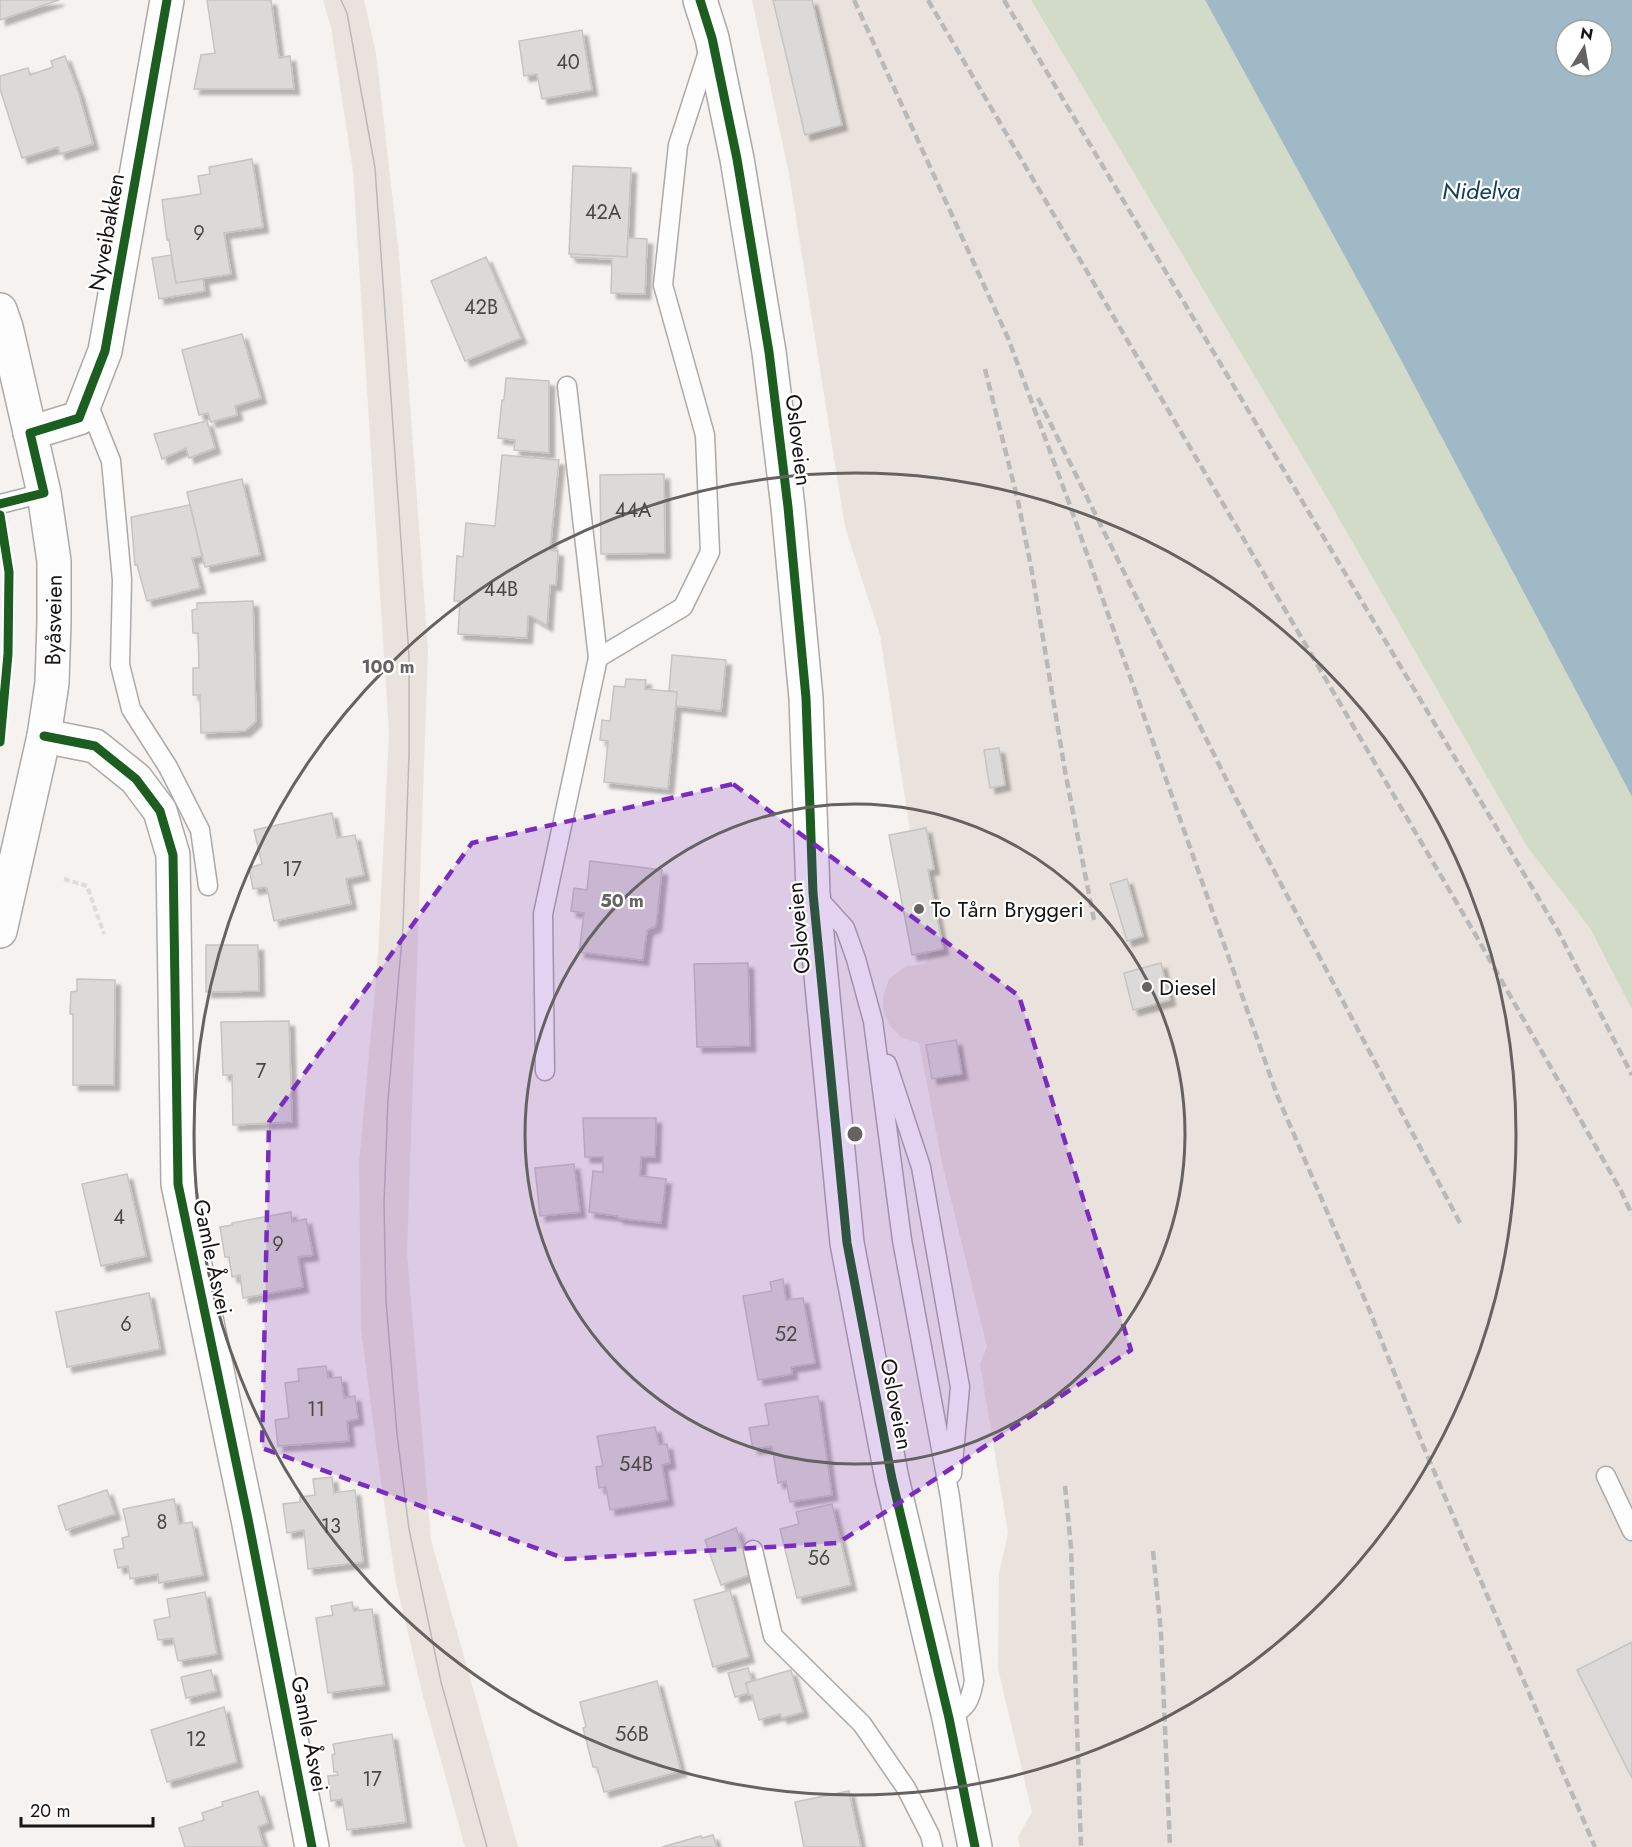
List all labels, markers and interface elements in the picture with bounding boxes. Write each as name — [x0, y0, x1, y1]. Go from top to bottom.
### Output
north arrow — [1554, 18, 1614, 78]
text: N — [1578, 21, 1595, 46]
house number: 40 — [556, 48, 580, 77]
street label: Nyveibakken — [80, 171, 132, 293]
water label: Nidelva — [1442, 173, 1520, 208]
house number: 42A — [585, 198, 622, 227]
house number: 9 — [193, 219, 205, 248]
house number: 42B — [464, 293, 498, 322]
street label: Osloveien — [777, 392, 821, 488]
house number: 44A — [615, 496, 652, 525]
street label: Byåsveien — [36, 574, 70, 666]
house number: 44B — [484, 575, 518, 604]
text: 100 m — [361, 654, 415, 680]
house number: 17 — [282, 855, 302, 884]
street label: Osloveien — [778, 881, 818, 975]
text: 50 m — [600, 888, 644, 914]
place label: To Tårn Bryggeri — [931, 893, 1084, 925]
marker: To Tårn Bryggeri — [912, 902, 926, 916]
place label: Diesel — [1159, 971, 1216, 1003]
marker: Diesel — [1140, 980, 1154, 994]
house number: 7 — [256, 1057, 267, 1086]
centre of rings — [845, 1124, 865, 1144]
street label: Gamle Åsvei — [185, 1196, 241, 1318]
house number: 4 — [113, 1203, 125, 1232]
house number: 9 — [272, 1230, 284, 1259]
house number: 6 — [120, 1310, 132, 1339]
house number: 52 — [775, 1320, 797, 1349]
street label: Osloveien — [872, 1356, 922, 1452]
house number: 11 — [307, 1395, 325, 1424]
house number: 54B — [619, 1450, 653, 1479]
house number: 8 — [157, 1508, 167, 1537]
house number: 13 — [321, 1512, 341, 1541]
house number: 56 — [808, 1544, 830, 1573]
street label: Gamle Åsvei — [283, 1673, 337, 1795]
house number: 56B — [615, 1720, 649, 1749]
house number: 12 — [186, 1725, 206, 1754]
house number: 17 — [362, 1765, 382, 1794]
scale bar — [21, 1790, 153, 1828]
text: 20 m — [30, 1798, 70, 1824]

